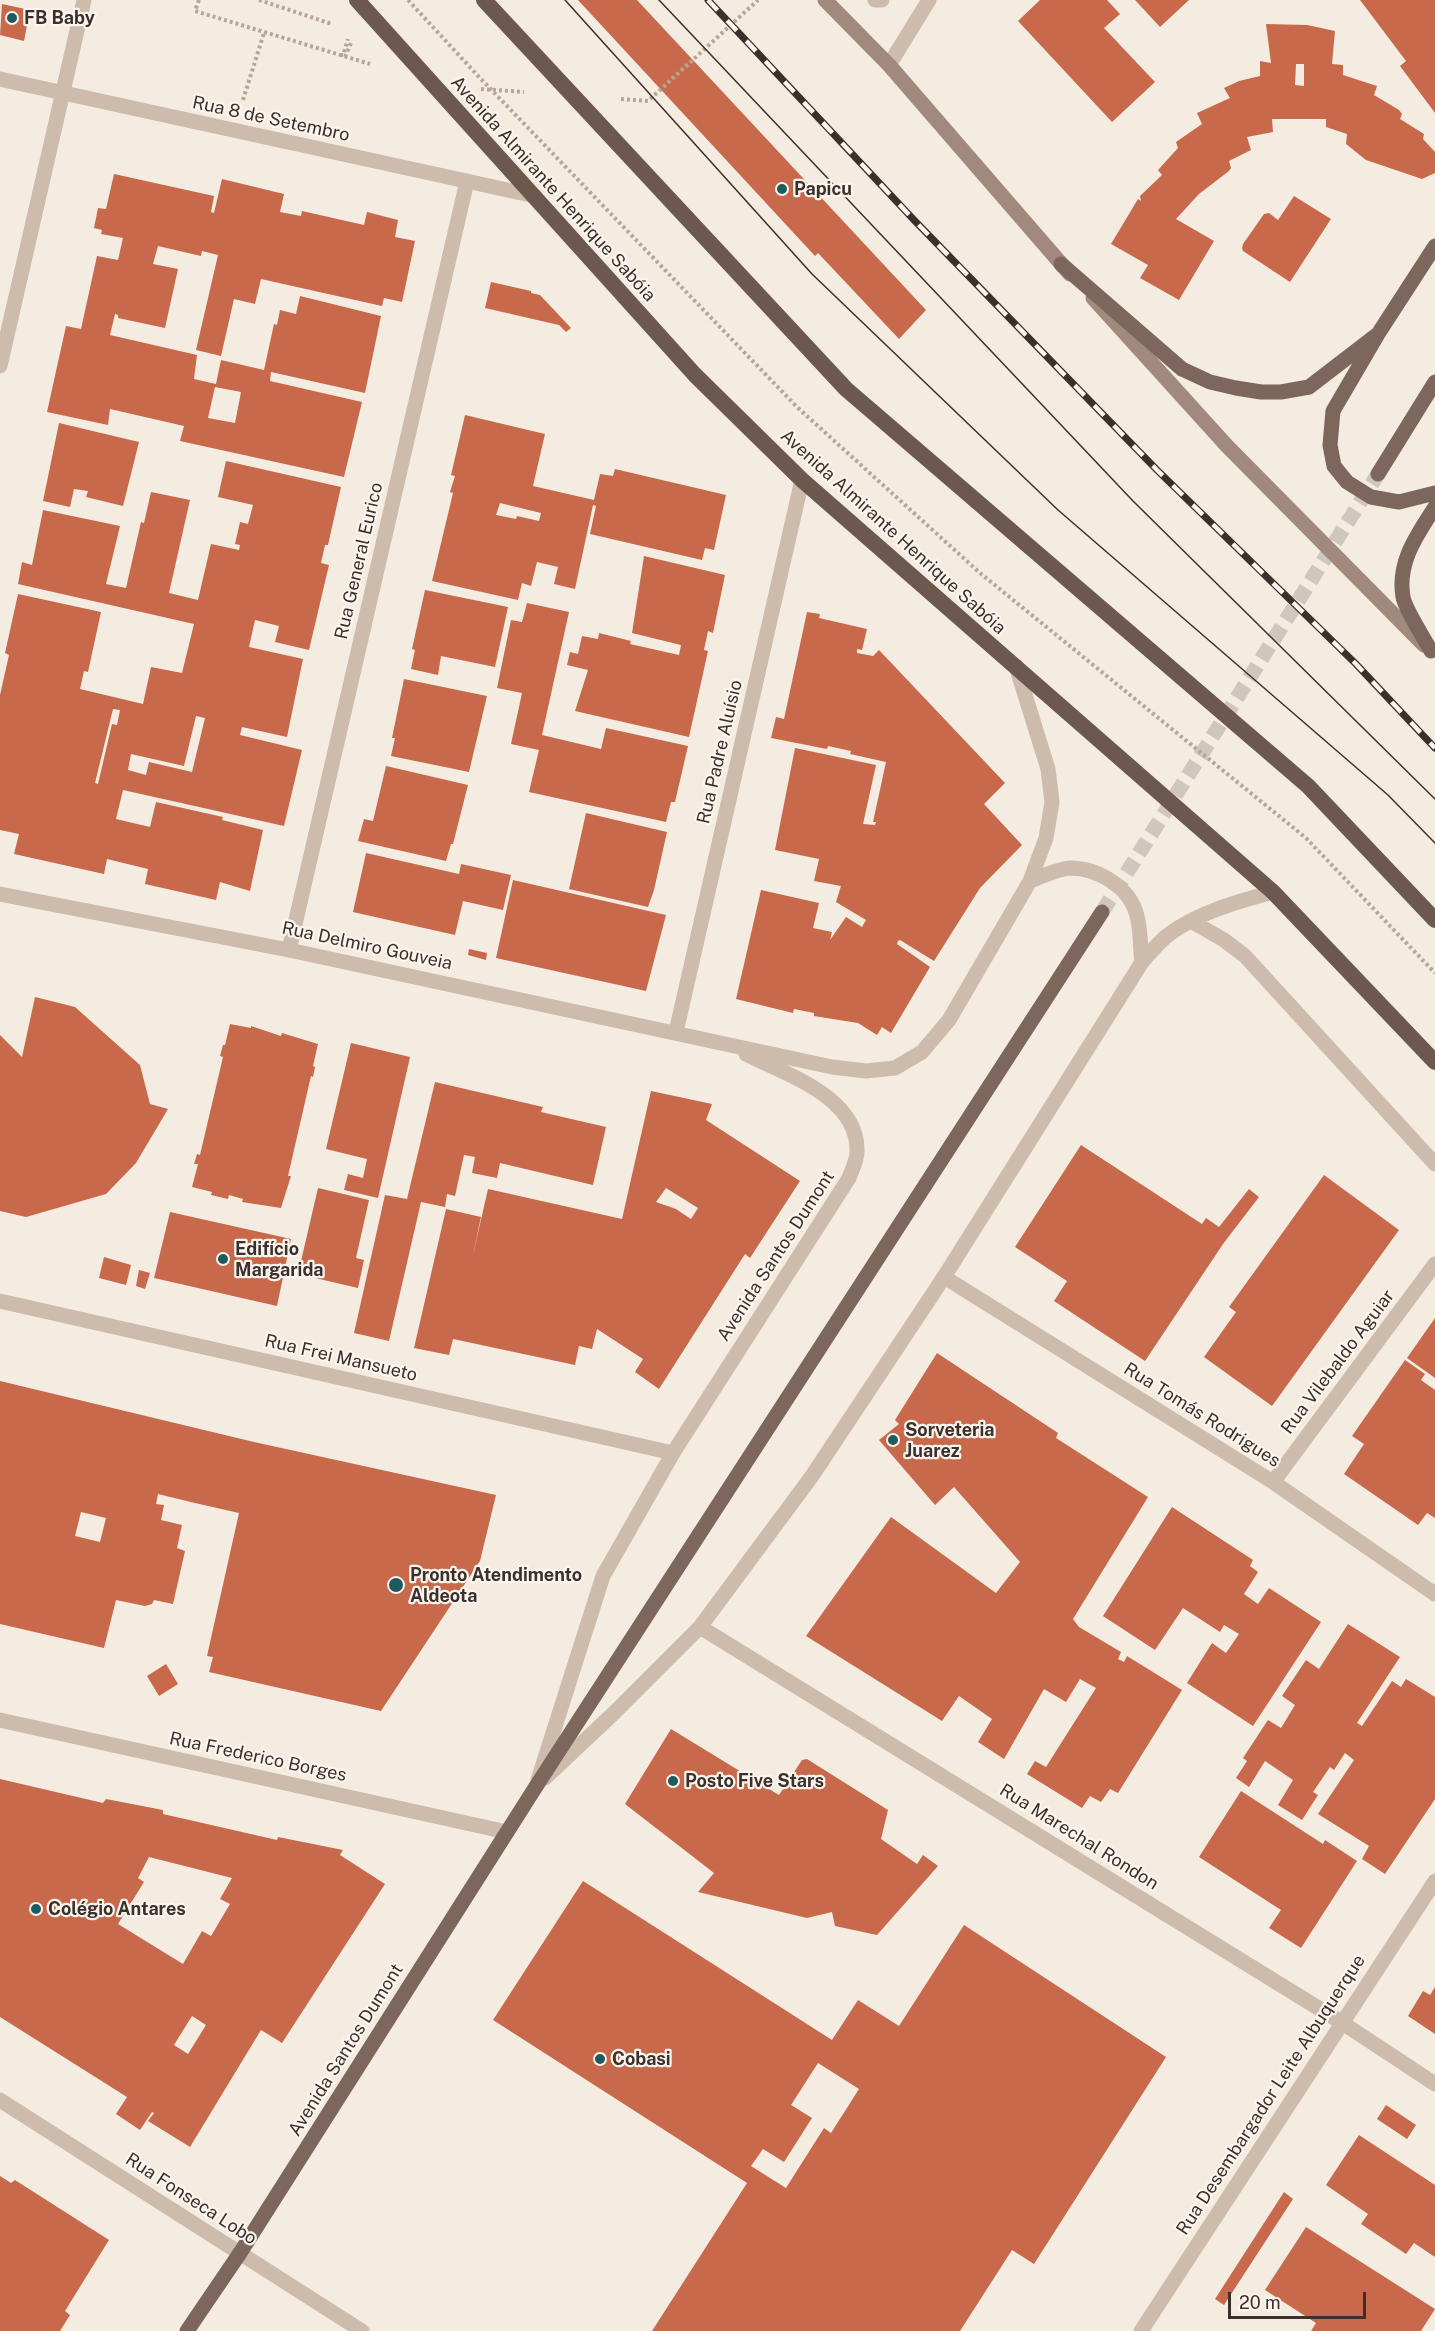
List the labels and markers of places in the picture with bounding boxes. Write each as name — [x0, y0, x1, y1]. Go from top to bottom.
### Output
place label: FB Baby — [24, 7, 95, 29]
marker: FB Baby — [5, 11, 19, 25]
place label: Papicu — [794, 178, 852, 200]
marker: Papicu — [775, 182, 789, 196]
place label: Edifício Margarida — [235, 1238, 324, 1280]
marker: Edifício Margarida — [216, 1252, 230, 1266]
place label: Sorveteria Juarez — [905, 1419, 995, 1462]
marker: Sorveteria Juarez — [886, 1433, 900, 1447]
place label: Pronto Atendimento Aldeota — [410, 1564, 582, 1606]
marker: Pronto Atendimento Aldeota — [387, 1576, 405, 1594]
place label: Posto Five Stars — [685, 1770, 824, 1792]
marker: Posto Five Stars — [666, 1774, 680, 1788]
place label: Colégio Antares — [48, 1898, 186, 1920]
marker: Colégio Antares — [29, 1902, 43, 1916]
place label: Cobasi — [612, 2048, 671, 2070]
marker: Cobasi — [593, 2052, 607, 2066]

